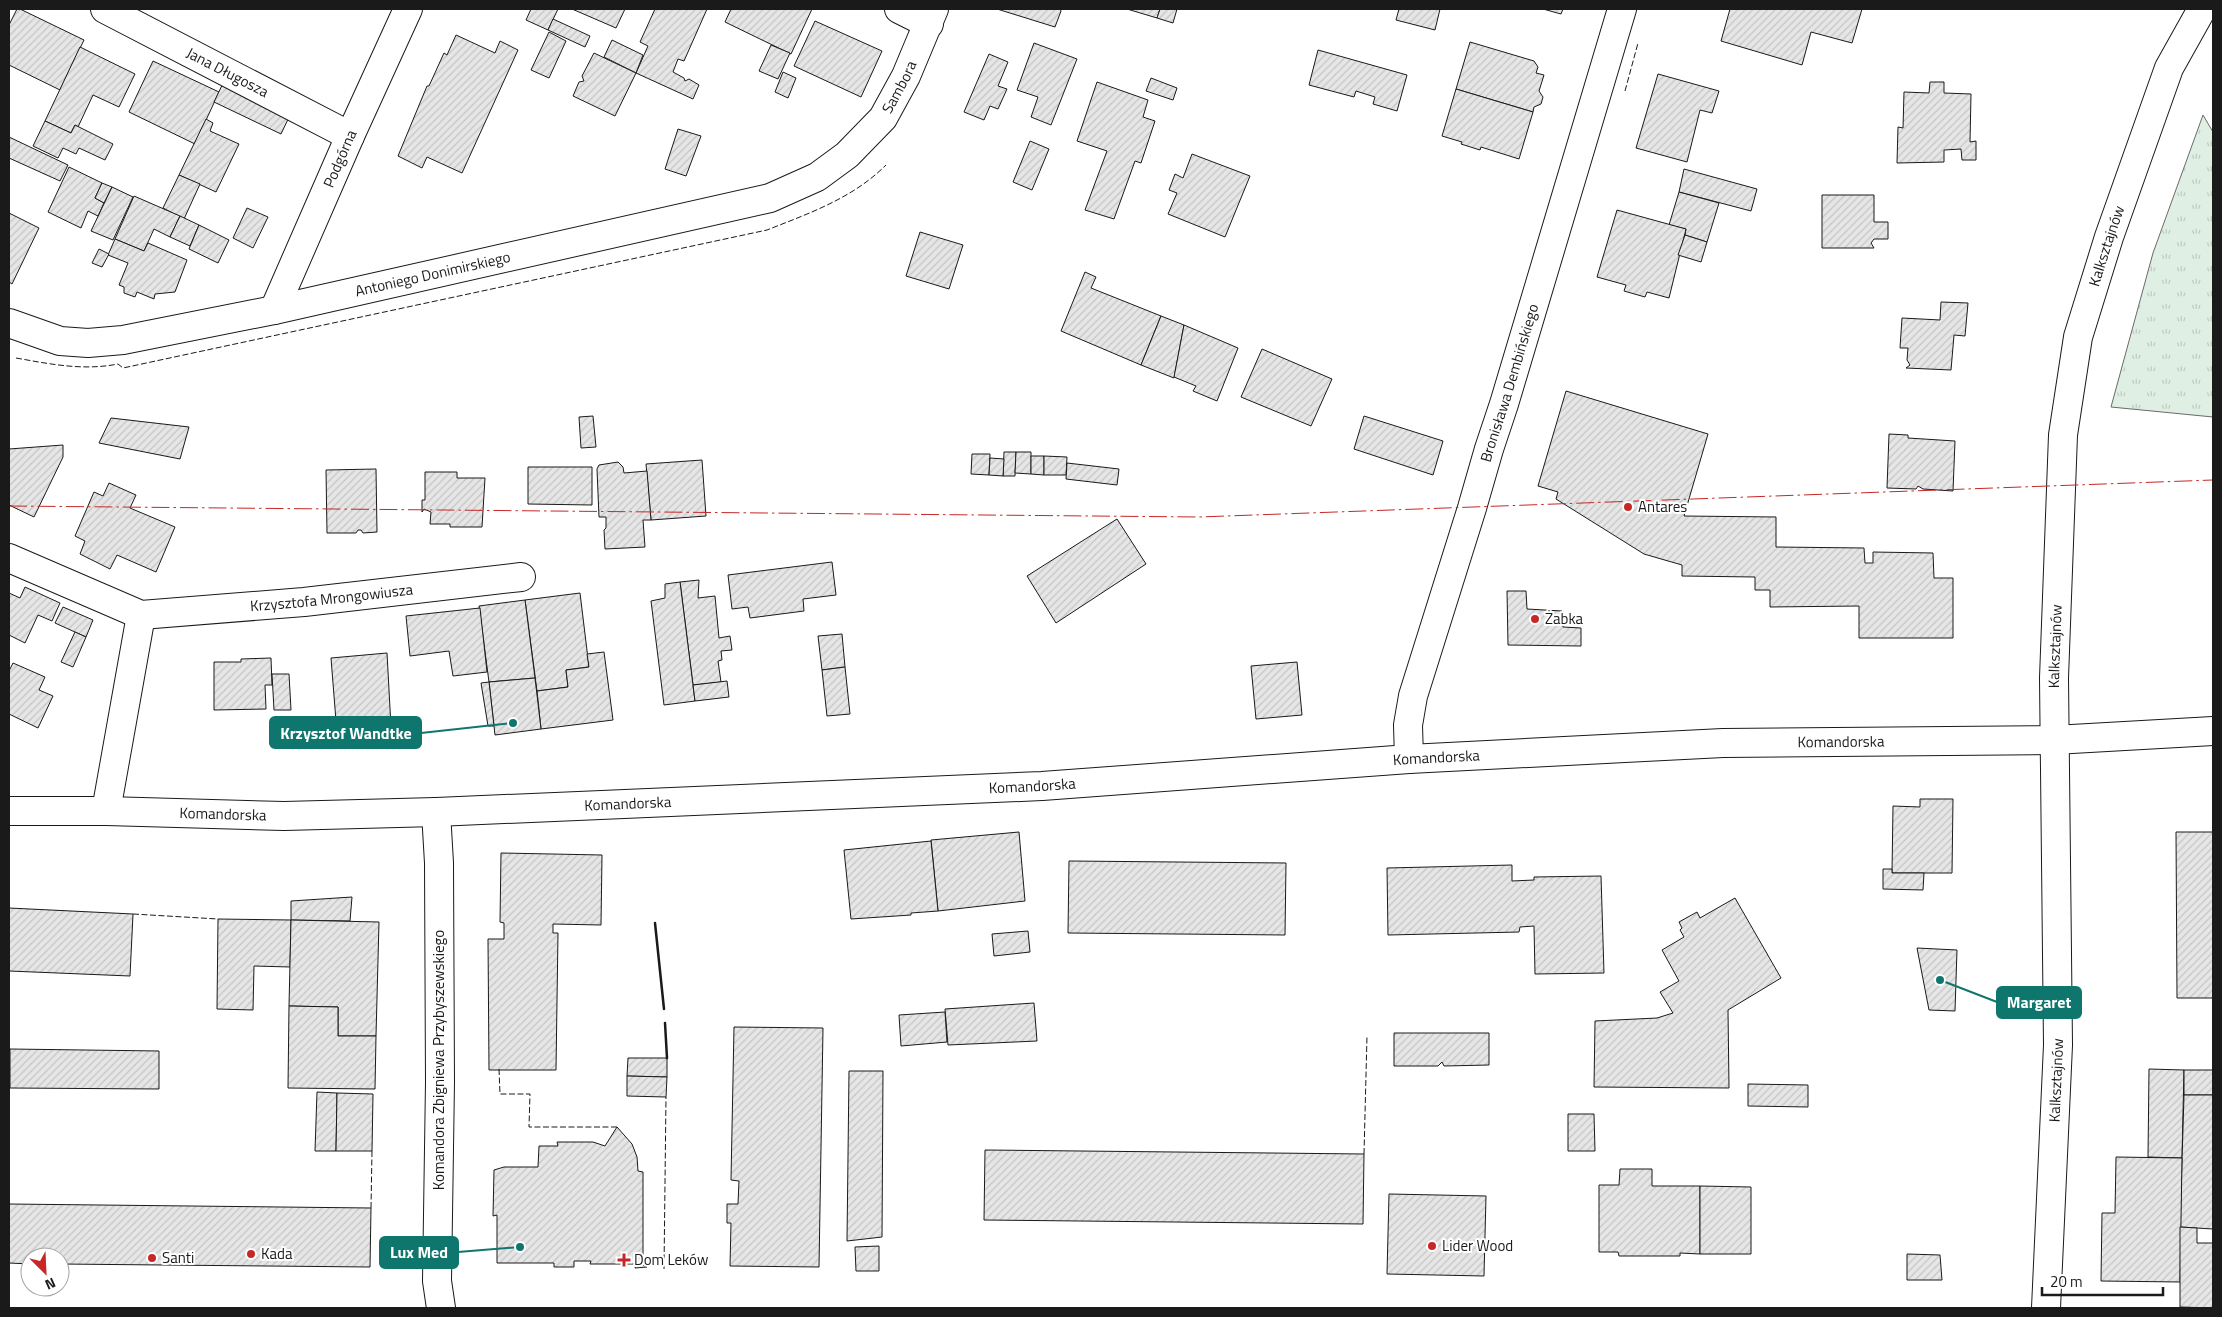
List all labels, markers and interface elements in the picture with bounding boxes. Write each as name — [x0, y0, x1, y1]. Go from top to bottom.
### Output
street label: Jana Długosza — [182, 41, 273, 103]
street label: Sambora — [876, 57, 922, 117]
street label: Podgórna — [317, 125, 363, 191]
street label: Kalksztajnów — [2082, 202, 2130, 289]
street label: Antoniego Donimirskiego — [353, 245, 513, 302]
street label: Bronisława Dembińskiego — [1474, 301, 1544, 465]
place label: Antares — [1638, 495, 1687, 518]
marker: Antares — [1622, 501, 1634, 513]
street label: Krzysztofa Mrongowiusza — [249, 577, 415, 617]
street label: Kalksztajnów — [2042, 604, 2068, 688]
place label: Żabka — [1545, 607, 1584, 630]
marker: Żabka — [1529, 613, 1541, 625]
callout: Krzysztof Wandtke — [270, 717, 421, 748]
text: Krzysztof Wandtke — [280, 721, 412, 745]
street label: Komandorska — [1797, 730, 1885, 753]
street label: Komandorska — [1392, 743, 1481, 771]
street label: Komandorska — [988, 772, 1077, 799]
street label: Komandorska — [584, 790, 672, 817]
street label: Komandorska — [179, 801, 267, 827]
street label: Komandora Zbigniewa Przybyszewskiego — [427, 930, 450, 1190]
callout: Margaret — [1997, 987, 2081, 1018]
text: Margaret — [2007, 990, 2071, 1014]
street label: Kalksztajnów — [2042, 1038, 2069, 1123]
place label: Lider Wood — [1442, 1234, 1513, 1257]
callout: Lux Med — [380, 1237, 458, 1268]
text: Lux Med — [390, 1240, 448, 1264]
marker: Lider Wood — [1426, 1240, 1438, 1252]
place label: Kada — [261, 1242, 293, 1265]
place label: Santi — [162, 1246, 194, 1269]
north arrow — [20, 1247, 70, 1297]
marker: Kada — [245, 1248, 257, 1260]
place label: Dom Leków — [634, 1248, 708, 1271]
marker: Santi — [146, 1252, 158, 1264]
marker: Dom Leków — [618, 1254, 630, 1266]
scale bar — [2042, 1264, 2163, 1296]
text: 20 m — [2050, 1270, 2083, 1293]
text: N — [42, 1273, 59, 1296]

